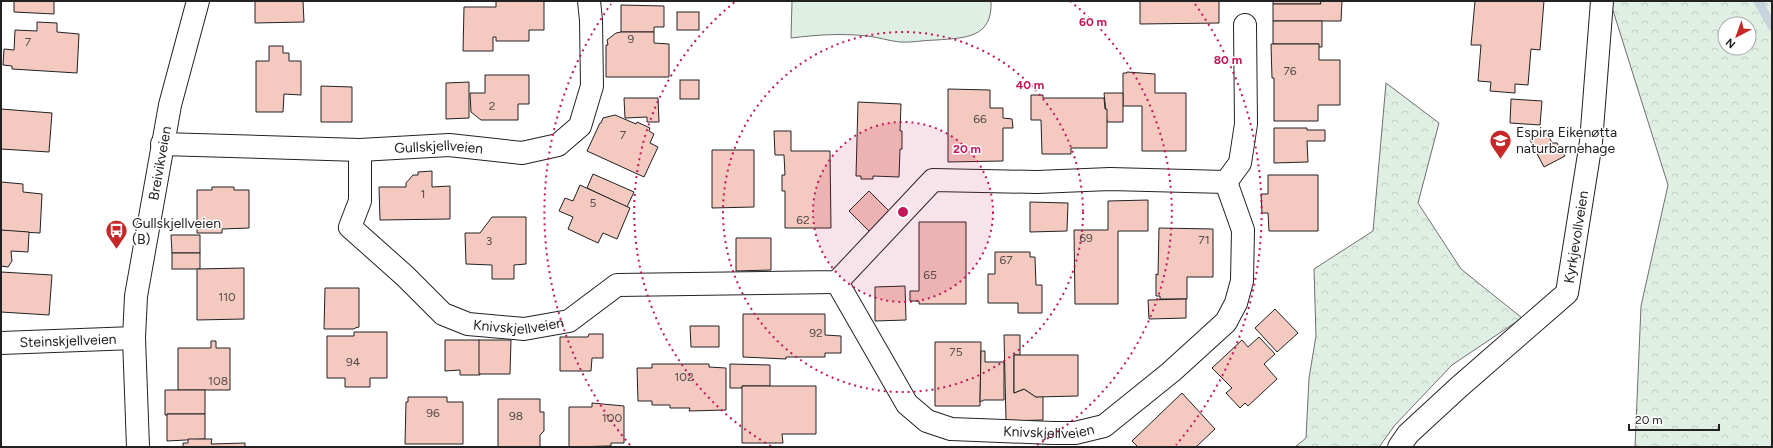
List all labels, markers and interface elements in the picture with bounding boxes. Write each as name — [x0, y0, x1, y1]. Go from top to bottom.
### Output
text: 60 m — [1079, 15, 1107, 29]
north arrow — [1717, 16, 1757, 56]
house number: 9 — [628, 32, 635, 46]
house number: 7 — [25, 35, 32, 49]
text: N — [1723, 35, 1738, 51]
text: 80 m — [1214, 53, 1242, 67]
house number: 76 — [1283, 64, 1297, 78]
text: 40 m — [1016, 78, 1044, 92]
house number: 2 — [489, 99, 495, 113]
house number: 66 — [973, 112, 987, 126]
place label: Espira Eikenøtta naturbarnehage — [1516, 124, 1617, 157]
street label: Breivikveien — [145, 125, 175, 202]
school or university icon: Espira Eikenøtta naturbarnehage — [1488, 127, 1514, 160]
house number: 7 — [620, 128, 627, 142]
street label: Gullskjellveien — [394, 136, 484, 157]
text: 20 m — [953, 142, 981, 156]
house number: 1 — [421, 187, 425, 201]
street label: Kyrkjevollveien — [1560, 189, 1592, 285]
house number: 5 — [590, 196, 597, 210]
centre of rings — [896, 205, 910, 219]
house number: 62 — [796, 213, 810, 227]
place label: Gullskjellveien (B) — [132, 215, 221, 248]
bus stop icon: Gullskjellveien (B) — [103, 218, 129, 251]
house number: 69 — [1079, 231, 1093, 245]
house number: 71 — [1198, 233, 1210, 247]
house number: 3 — [486, 234, 492, 248]
house number: 67 — [999, 253, 1013, 267]
house number: 65 — [923, 268, 937, 282]
house number: 110 — [218, 290, 236, 304]
street label: Knivskjellveien — [472, 314, 565, 338]
house number: 92 — [809, 326, 823, 340]
street label: Steinskjellveien — [19, 330, 117, 351]
house number: 75 — [949, 345, 963, 359]
house number: 94 — [346, 355, 361, 369]
house number: 102 — [674, 370, 694, 384]
house number: 108 — [208, 374, 228, 388]
house number: 96 — [426, 406, 440, 420]
scale bar — [1629, 406, 1719, 432]
house number: 98 — [509, 409, 523, 423]
house number: 100 — [602, 411, 622, 425]
text: 20 m — [1635, 413, 1663, 427]
street label: Knivskjellveien — [1003, 420, 1096, 442]

